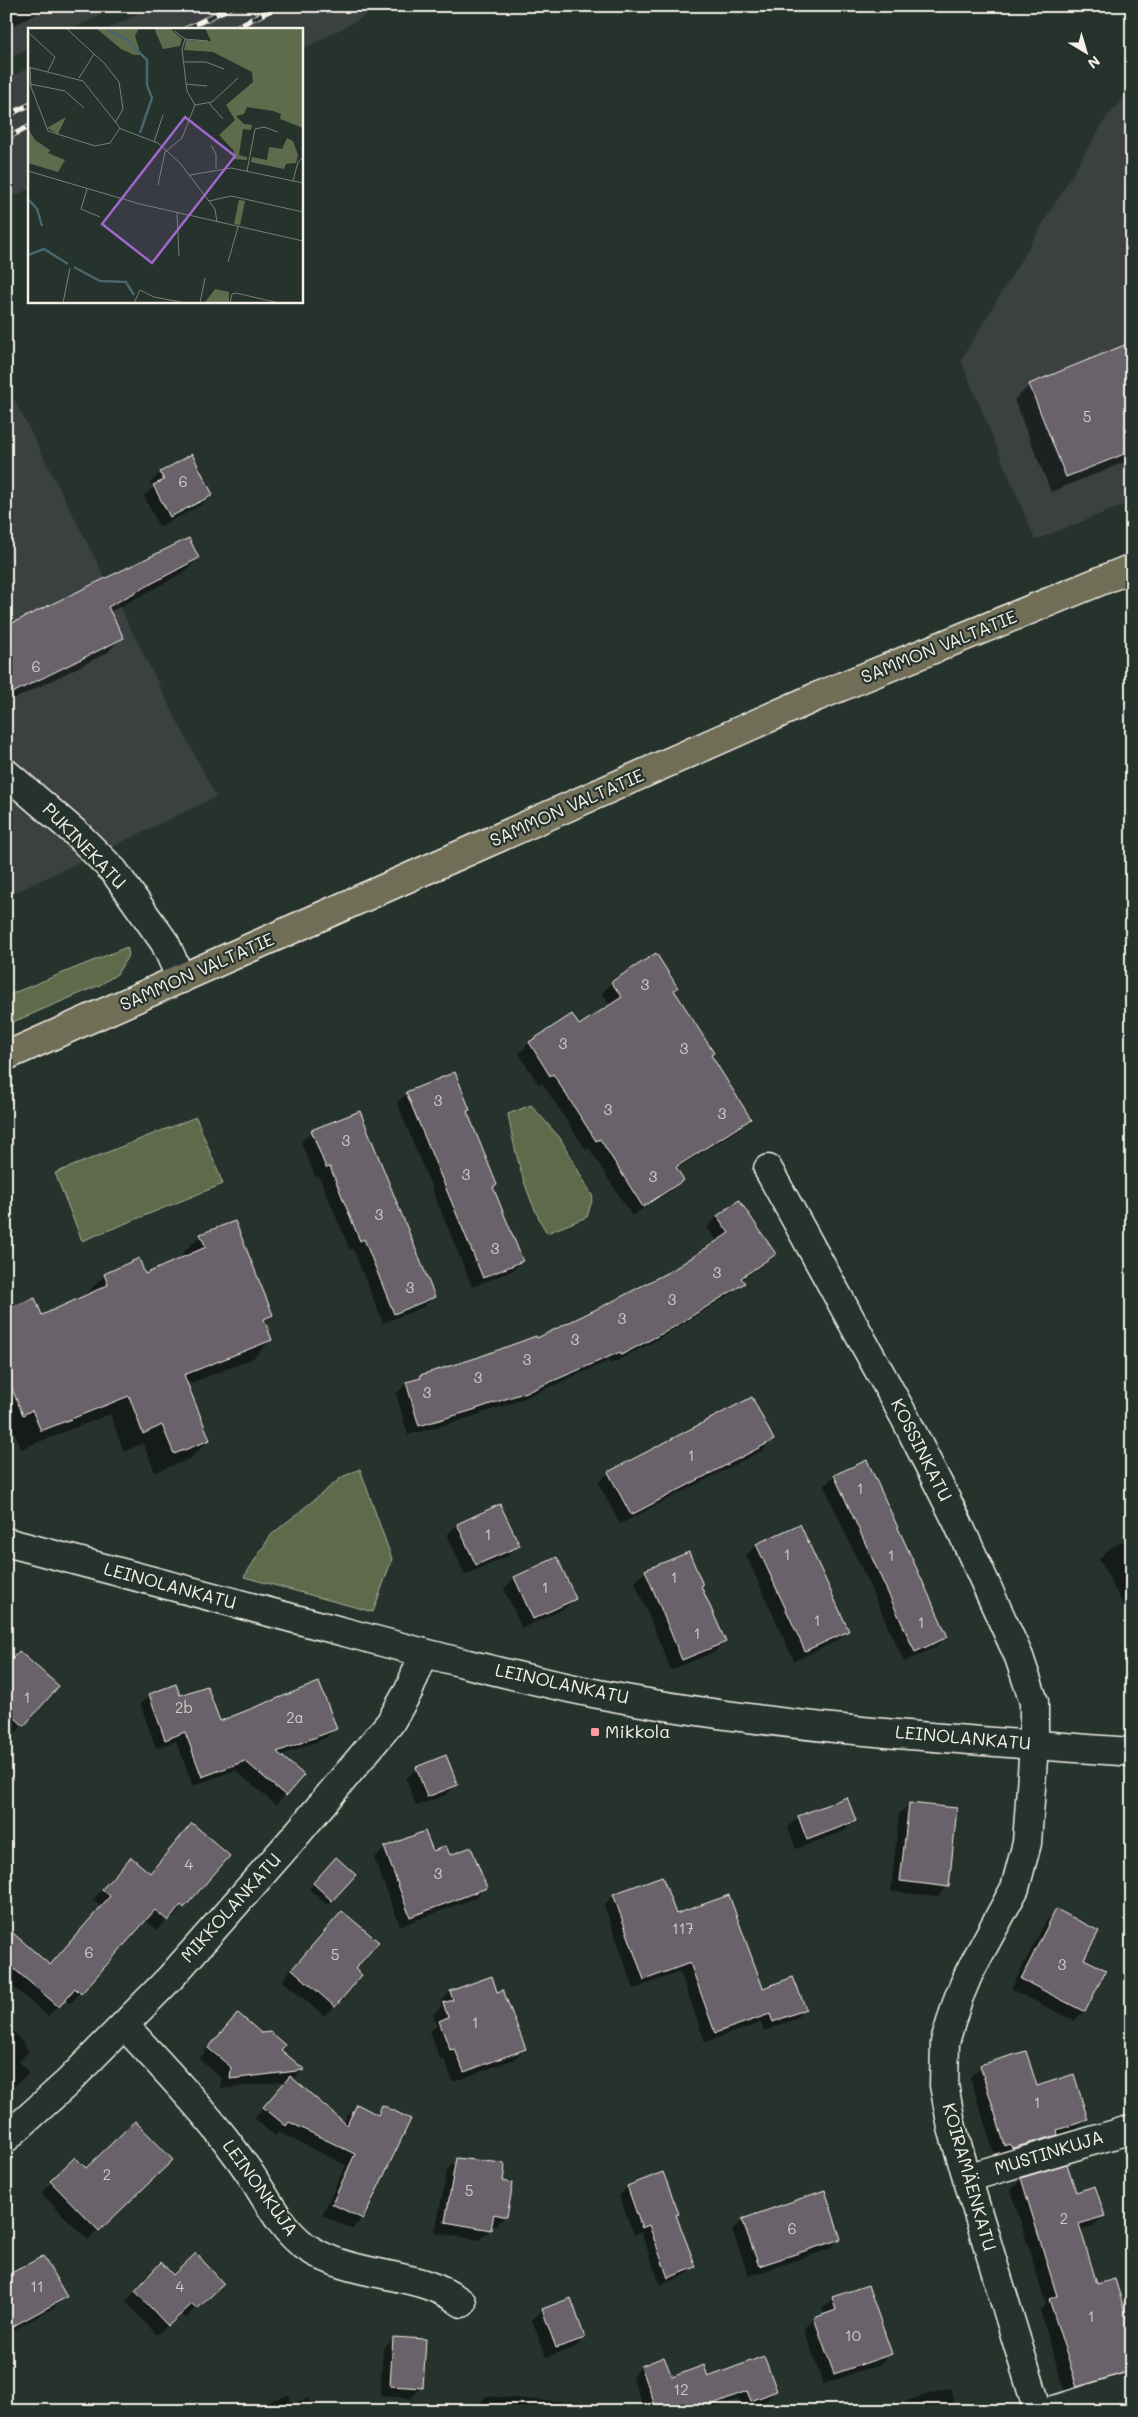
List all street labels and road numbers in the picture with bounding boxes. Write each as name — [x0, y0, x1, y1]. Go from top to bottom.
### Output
street label: SAMMON VALTATIE — [857, 604, 1020, 688]
street label: SAMMON VALTATIE — [486, 762, 647, 852]
street label: PUKINEKATU — [38, 797, 132, 894]
street label: SAMMON VALTATIE — [116, 926, 277, 1016]
street label: KOSSINKATU — [886, 1394, 958, 1505]
street label: LEINOLANKATU — [102, 1556, 239, 1614]
street label: LEINOLANKATU — [493, 1657, 631, 1709]
street label: LEINOLANKATU — [894, 1719, 1032, 1755]
street label: MIKKOLANKATU — [175, 1848, 286, 1967]
street label: KOIRAMÄENKATU — [937, 2100, 1003, 2254]
street label: MUSTINKUJA — [991, 2124, 1106, 2180]
street label: LEINONKUJA — [218, 2134, 304, 2240]

